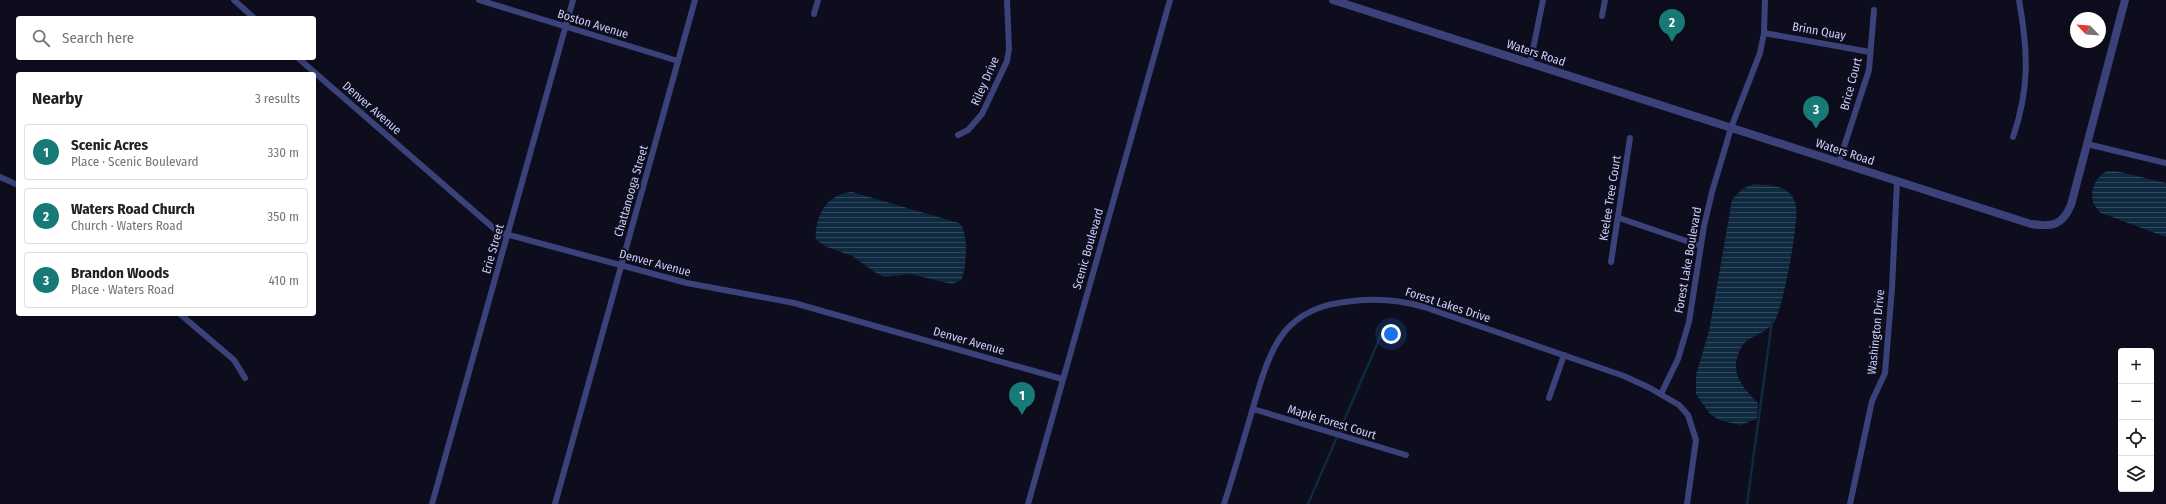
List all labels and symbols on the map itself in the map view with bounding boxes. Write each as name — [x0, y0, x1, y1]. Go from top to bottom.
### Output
street label: Boston Avenue — [556, 7, 630, 41]
pin: 2 — [1659, 9, 1685, 42]
north arrow — [2070, 12, 2106, 48]
street label: Brinn Quay — [1791, 19, 1847, 43]
street label: Waters Road — [1505, 37, 1567, 69]
street label: Riley Drive — [968, 54, 1002, 108]
street label: Brice Court — [1837, 56, 1865, 112]
street label: Denver Avenue — [340, 79, 404, 137]
pin: 3 — [1803, 96, 1829, 129]
street label: Waters Road — [1814, 136, 1876, 168]
street label: Chattanooga Street — [611, 144, 651, 238]
street label: Keelee Tree Court — [1596, 154, 1624, 242]
street label: Forest Lake Boulevard — [1672, 206, 1704, 314]
street label: Scenic Boulevard — [1070, 207, 1106, 291]
street label: Erie Street — [479, 223, 507, 275]
street label: Denver Avenue — [618, 247, 692, 279]
street label: Forest Lakes Drive — [1404, 285, 1492, 325]
street label: Washington Drive — [1865, 289, 1887, 375]
street label: Denver Avenue — [932, 324, 1006, 358]
your location — [1381, 324, 1401, 344]
pin: 1 — [1009, 382, 1035, 415]
street label: Maple Forest Court — [1286, 402, 1378, 442]

